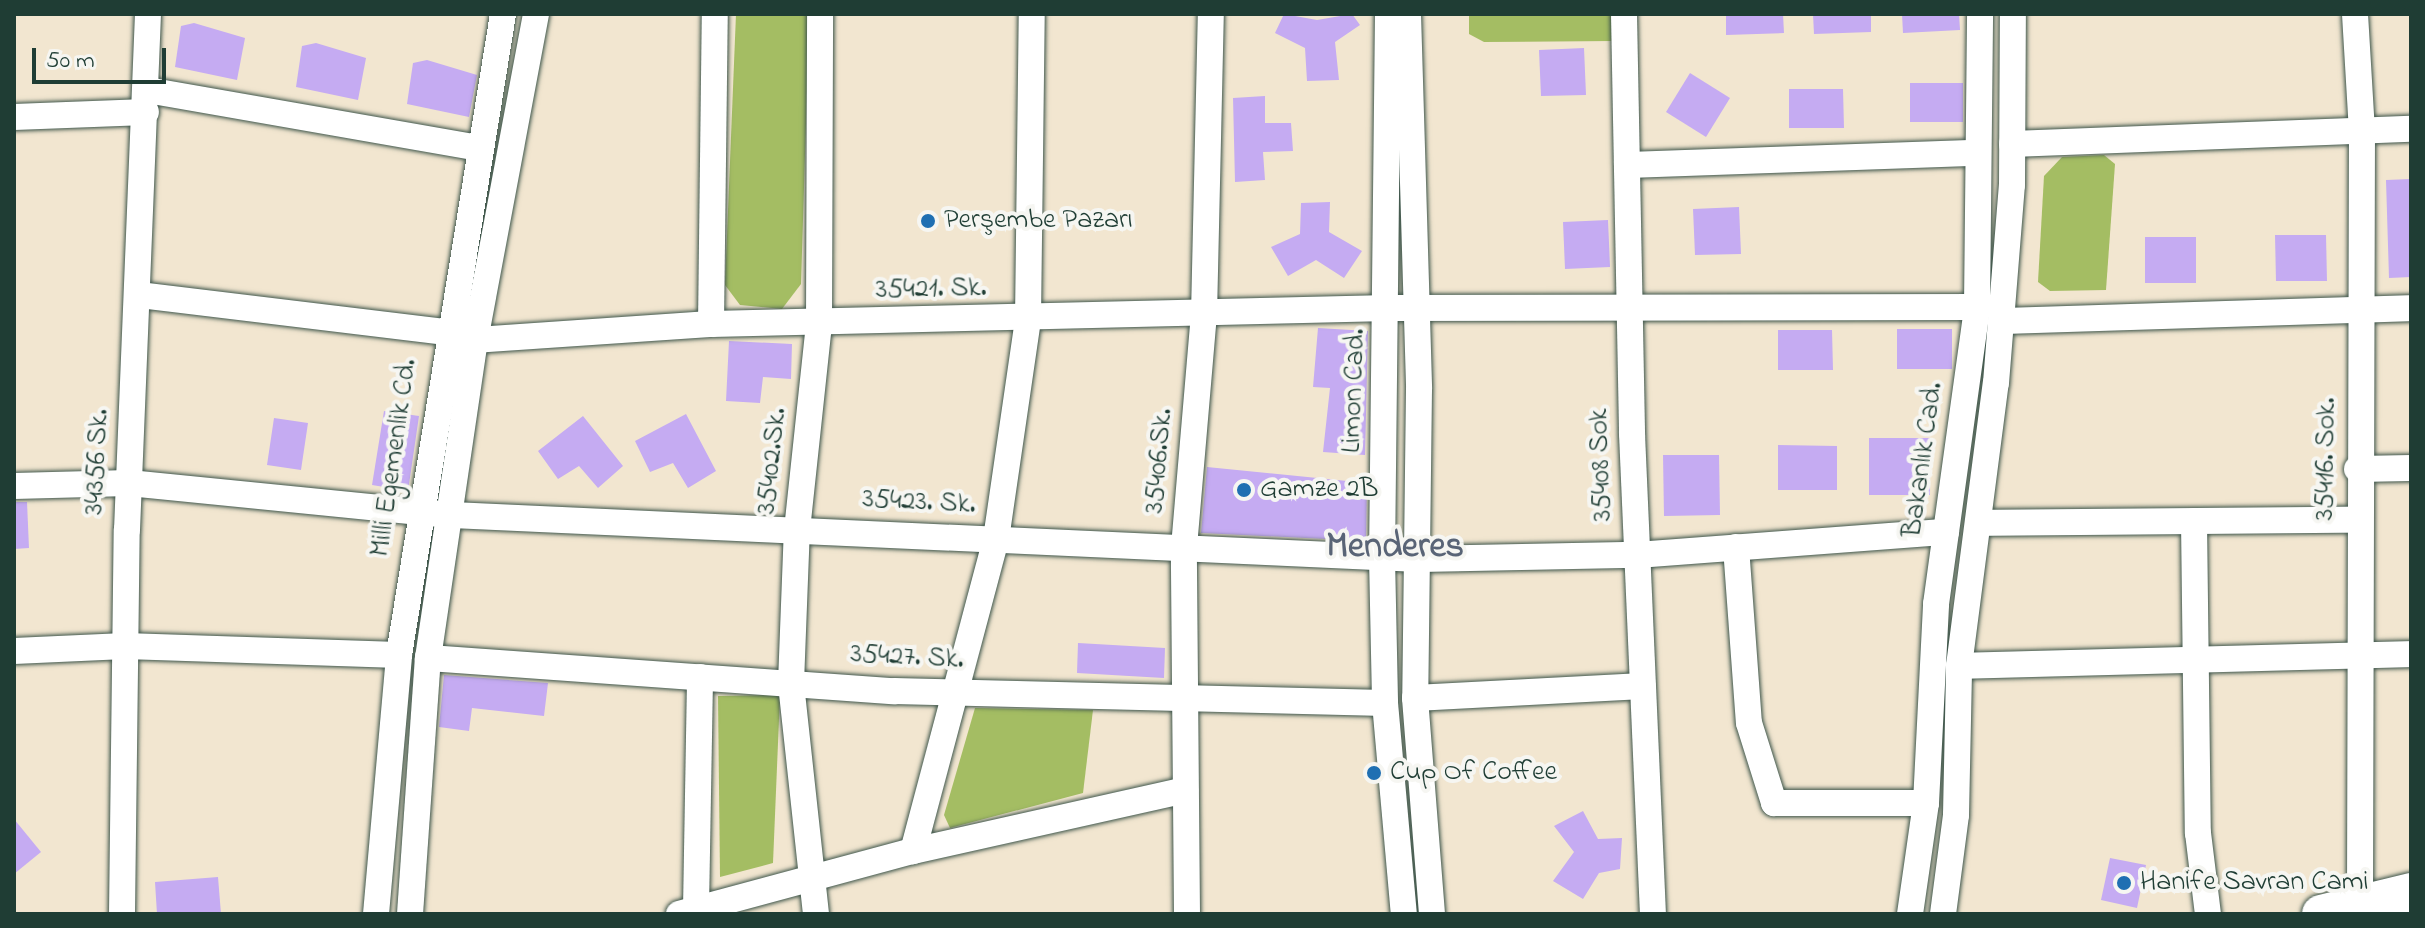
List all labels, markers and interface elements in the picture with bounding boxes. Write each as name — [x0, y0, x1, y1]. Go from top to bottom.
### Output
scale bar — [36, 32, 170, 82]
text: 50 m — [46, 44, 95, 79]
place label: Perşembe Pazarı — [944, 204, 1133, 238]
marker: Perşembe Pazarı — [919, 212, 937, 230]
street label: 35421. Sk. — [875, 272, 987, 308]
street label: Limon Cad. — [1336, 328, 1374, 454]
street label: Milli Egemenlik Cd. — [364, 357, 426, 559]
street label: Bakanlık Cad. — [1897, 380, 1951, 540]
street label: 35416. Sok. — [2309, 397, 2345, 521]
street label: 35402.Sk. — [751, 406, 795, 516]
street label: 35406.Sk. — [1139, 407, 1181, 515]
street label: 34356 Sk. — [78, 408, 118, 516]
street label: 35408 Sok — [1583, 408, 1621, 522]
place label: Gamze 2B — [1260, 473, 1378, 507]
marker: Gamze 2B — [1235, 481, 1253, 499]
street label: 35423. Sk. — [862, 483, 976, 523]
district label: Menderes — [1326, 526, 1464, 570]
street label: 35427. Sk. — [850, 638, 964, 678]
place label: Cup Of Coffee — [1390, 756, 1557, 790]
marker: Cup Of Coffee — [1365, 764, 1383, 782]
place label: Hanife Savran Cami — [2140, 866, 2369, 900]
marker: Hanife Savran Cami — [2115, 874, 2133, 892]

